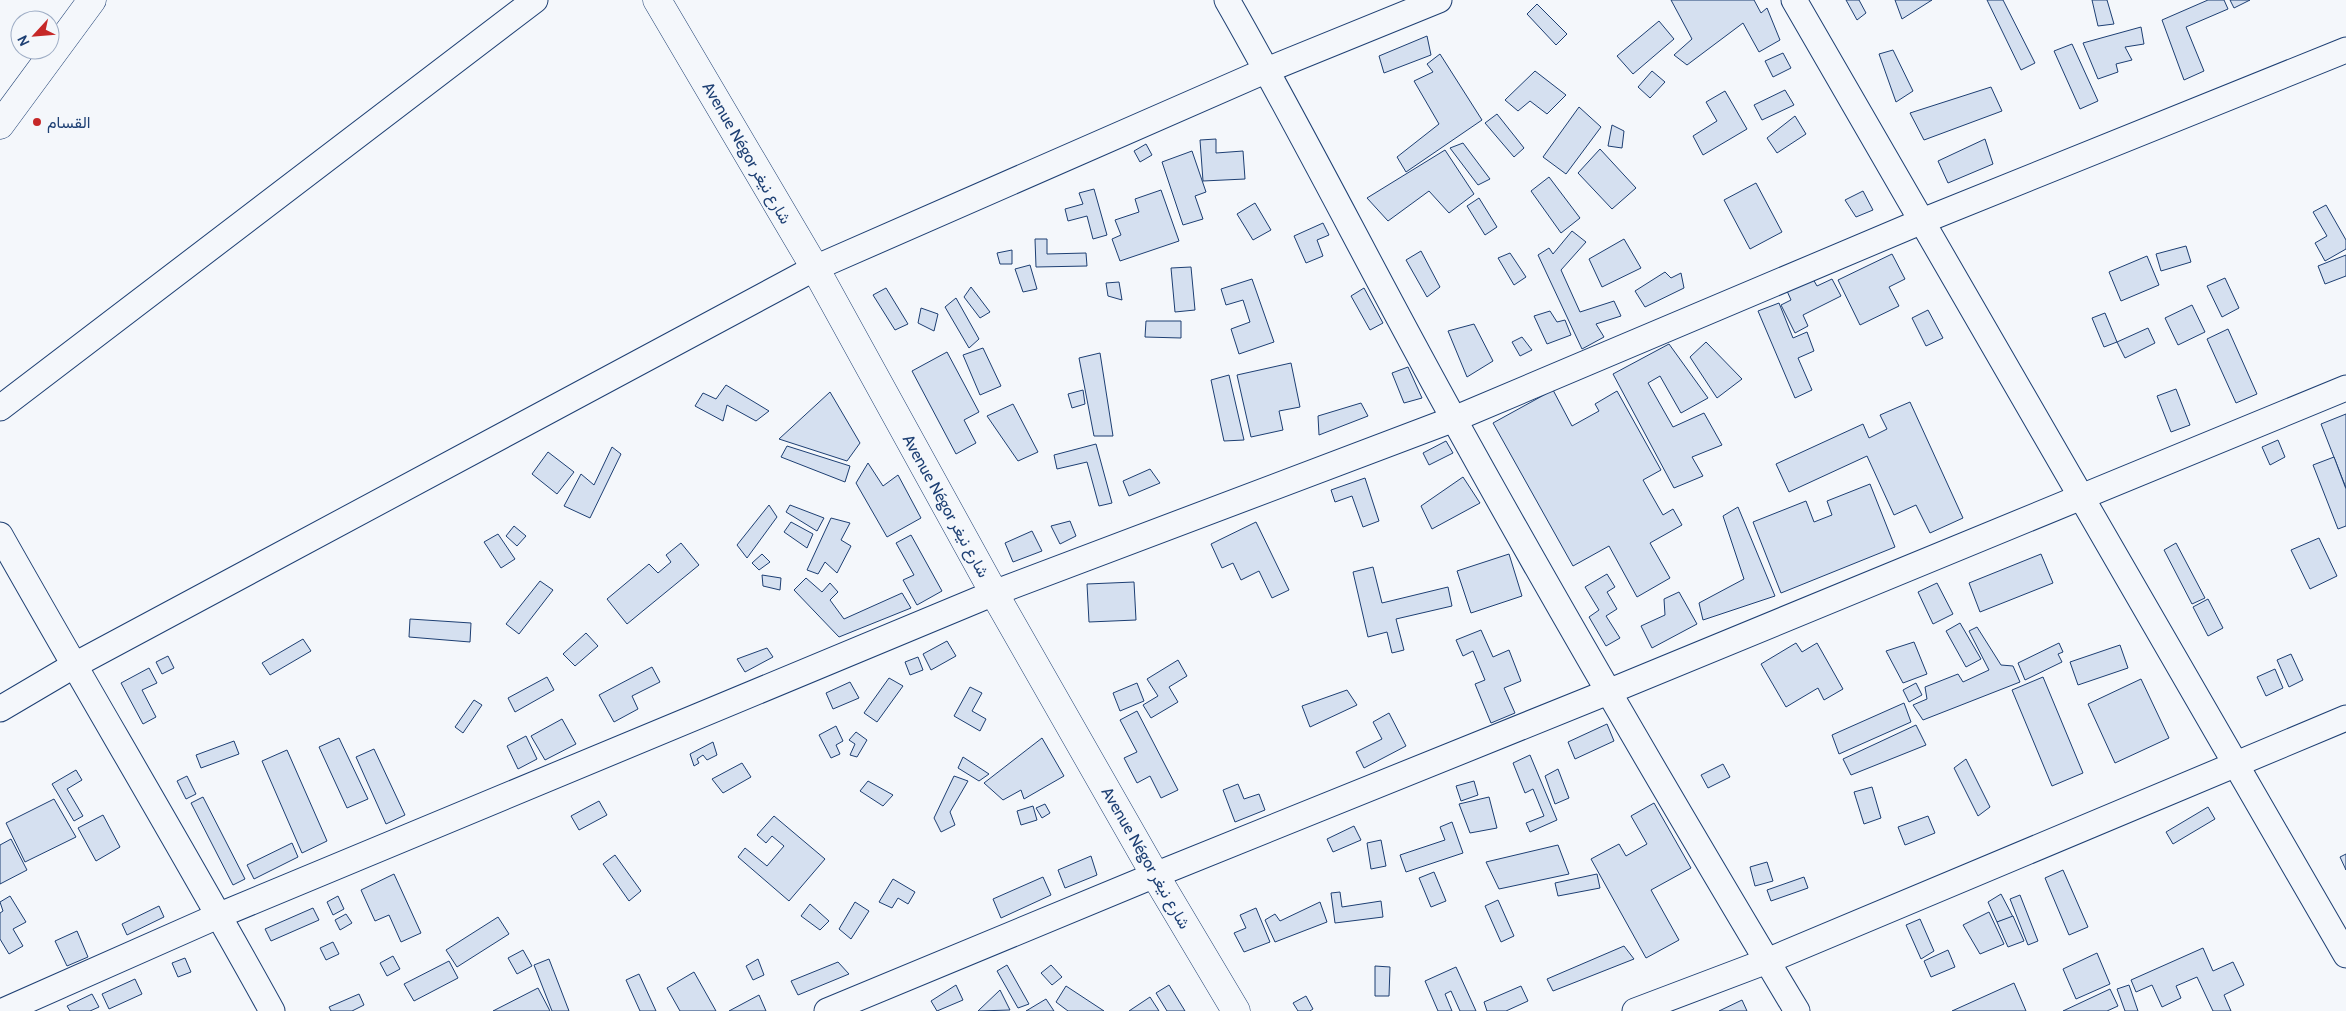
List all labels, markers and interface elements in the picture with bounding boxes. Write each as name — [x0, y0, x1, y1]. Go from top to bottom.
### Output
north arrow — [10, 10, 60, 60]
text: N — [13, 32, 34, 49]
street label: Avenue Négor شارع نيغر — [697, 79, 795, 228]
place label: القسام — [47, 113, 91, 133]
marker: القسام — [31, 116, 43, 128]
street label: Avenue Négor شارع نيغر — [897, 431, 993, 582]
street label: Avenue Négor شارع نيغر — [1096, 784, 1194, 933]

